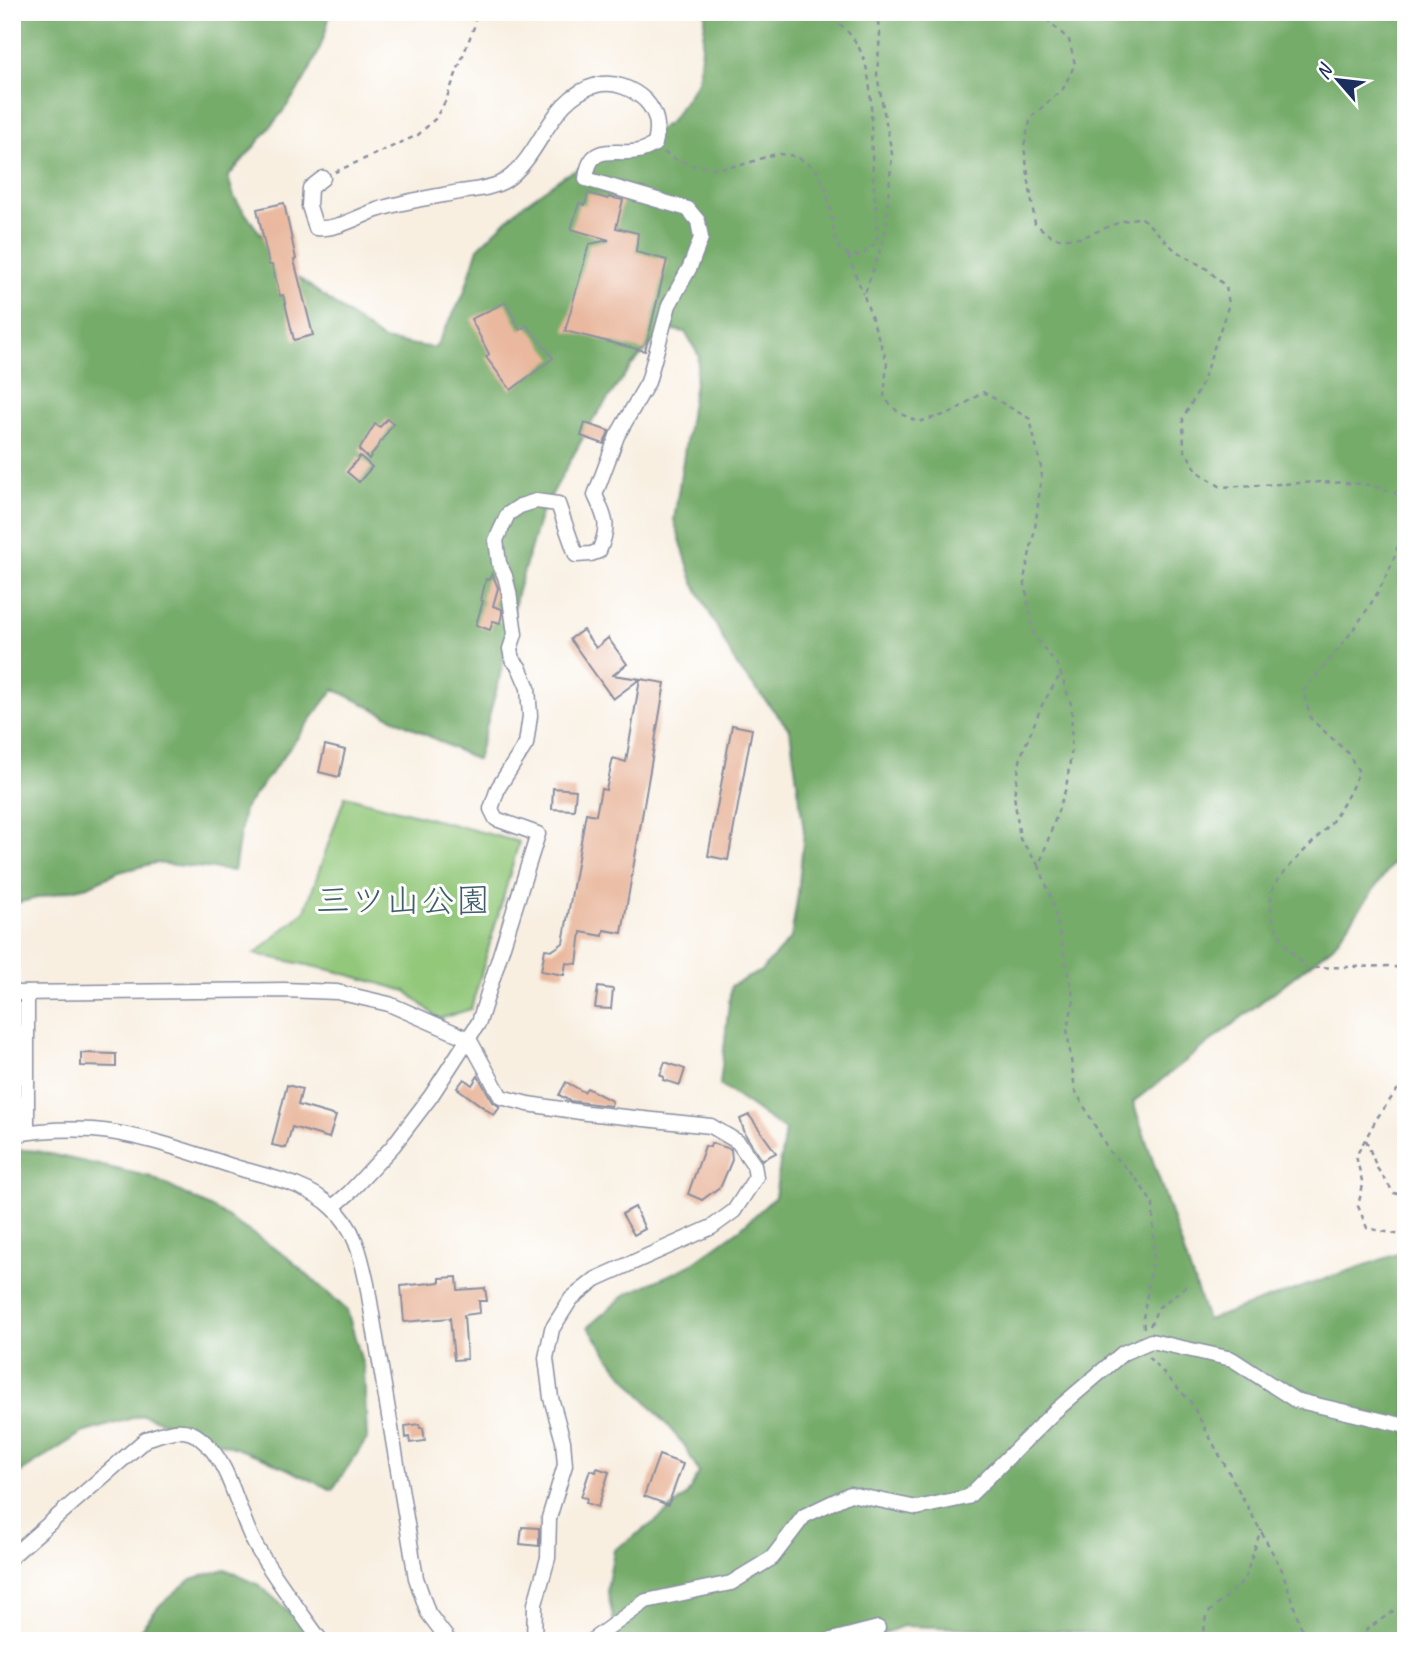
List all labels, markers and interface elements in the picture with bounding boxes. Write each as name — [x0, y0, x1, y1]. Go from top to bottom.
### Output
north arrow — [1302, 46, 1372, 116]
text: N — [1311, 59, 1339, 83]
park label: 三ツ山公園 — [315, 878, 491, 923]

